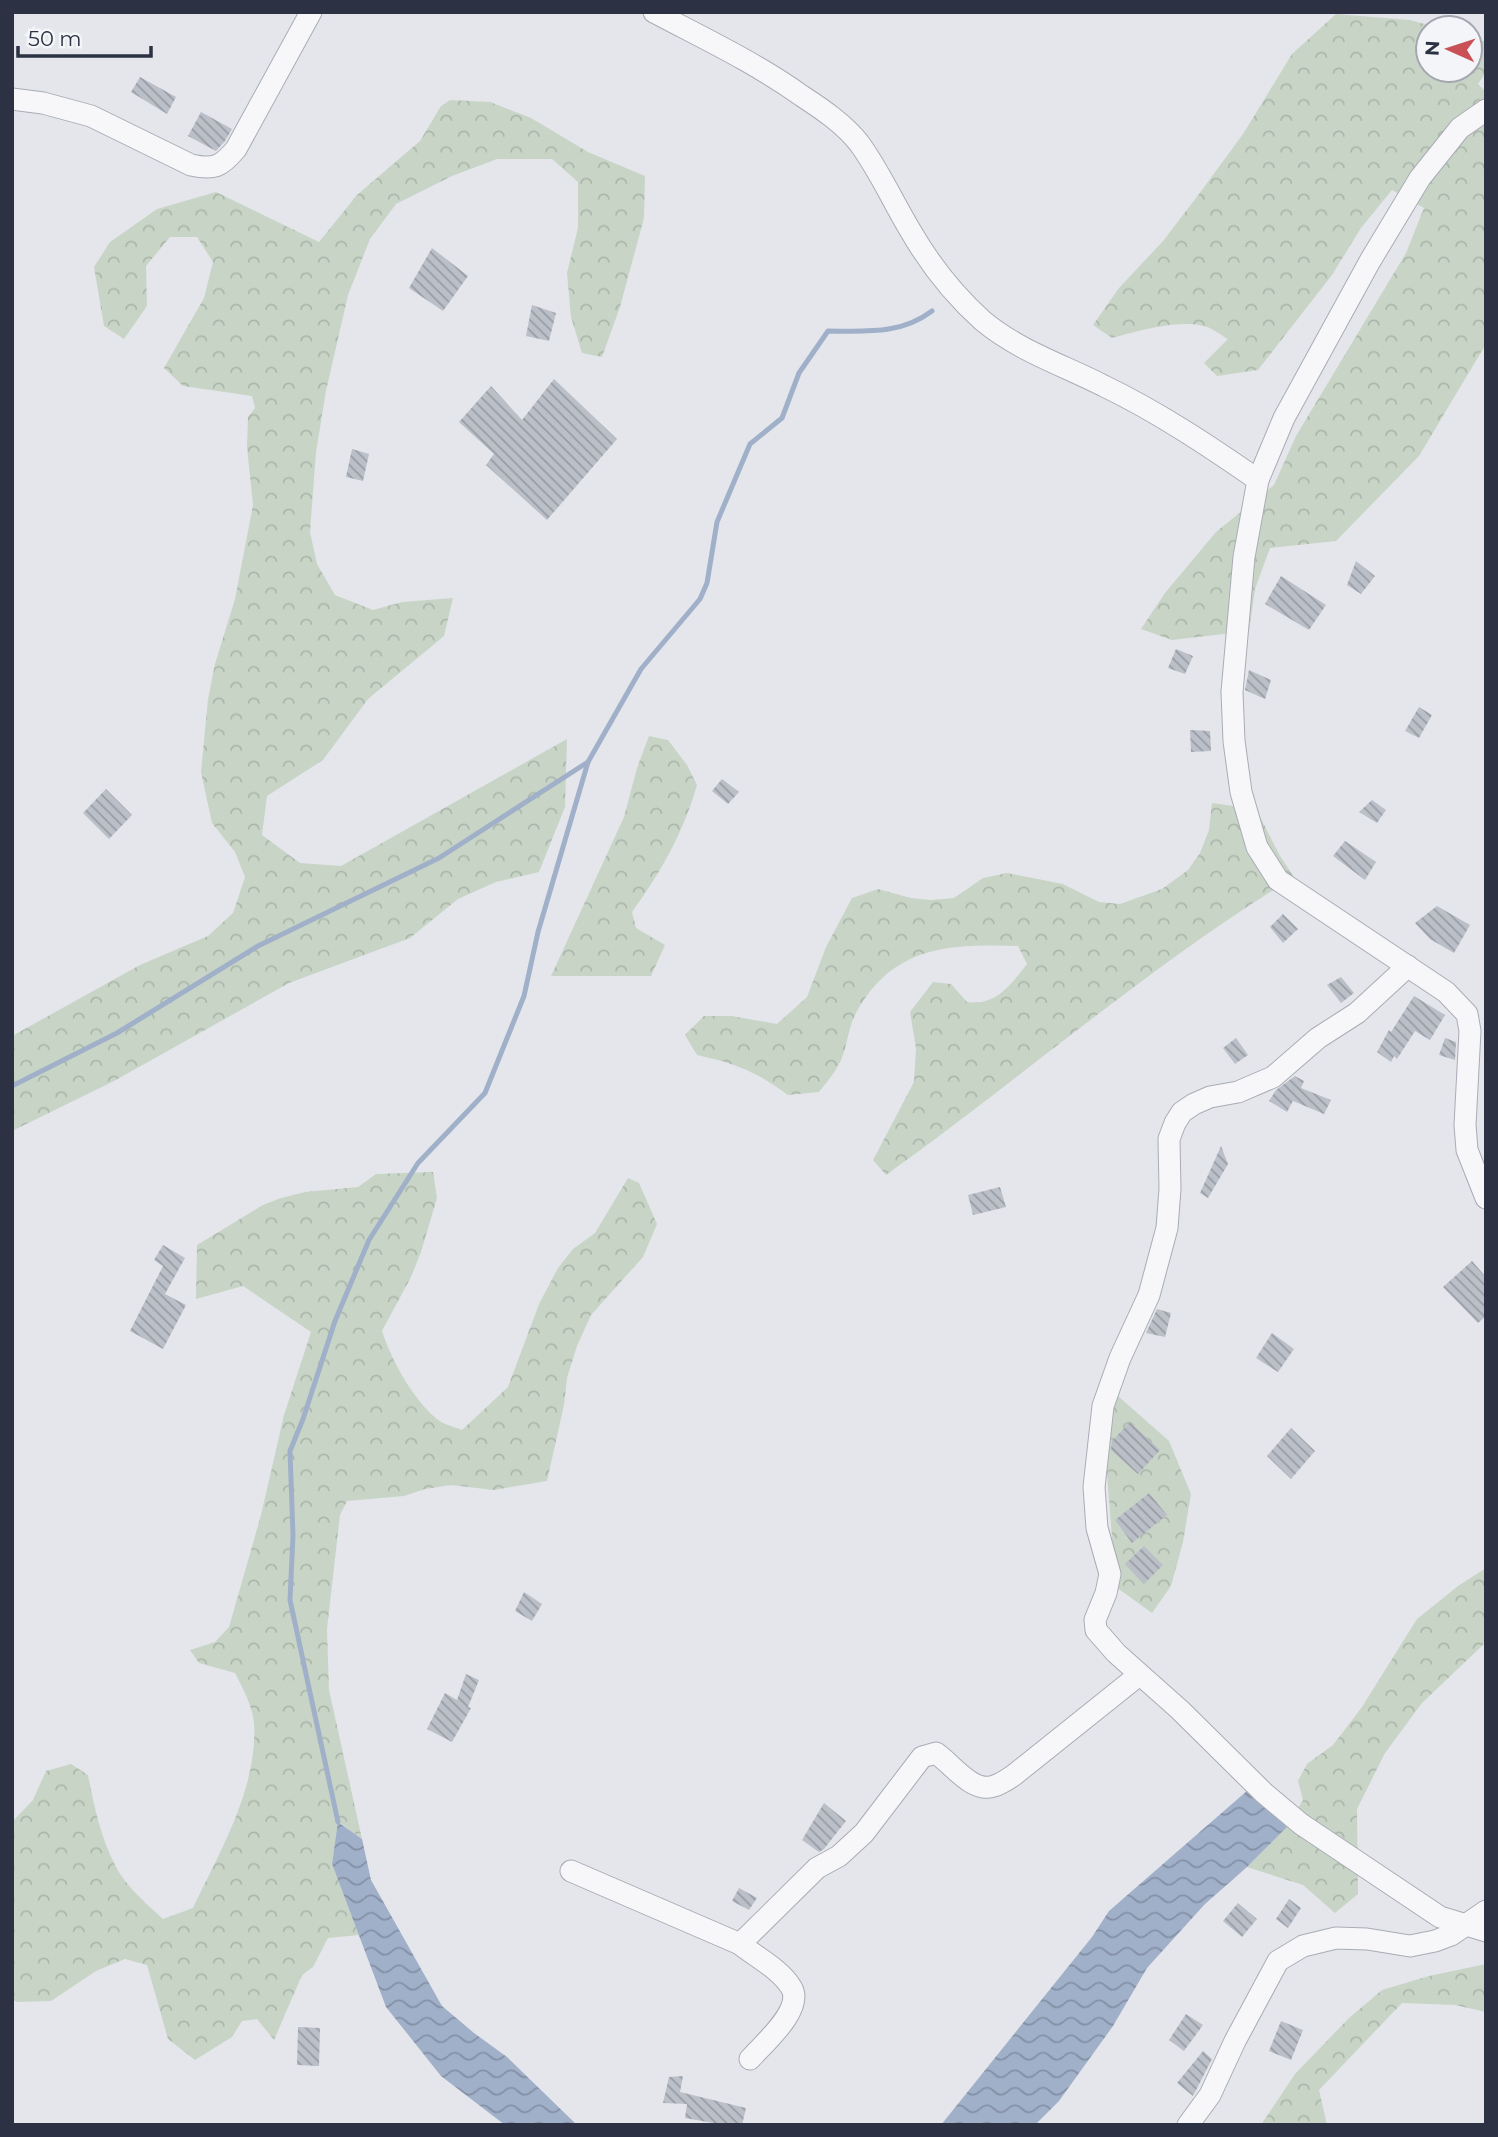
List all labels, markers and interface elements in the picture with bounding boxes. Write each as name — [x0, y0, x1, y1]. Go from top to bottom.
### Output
scale bar — [18, 14, 150, 58]
north arrow — [1414, 14, 1484, 84]
text: 50 m — [28, 26, 82, 51]
text: N — [1421, 40, 1444, 56]

